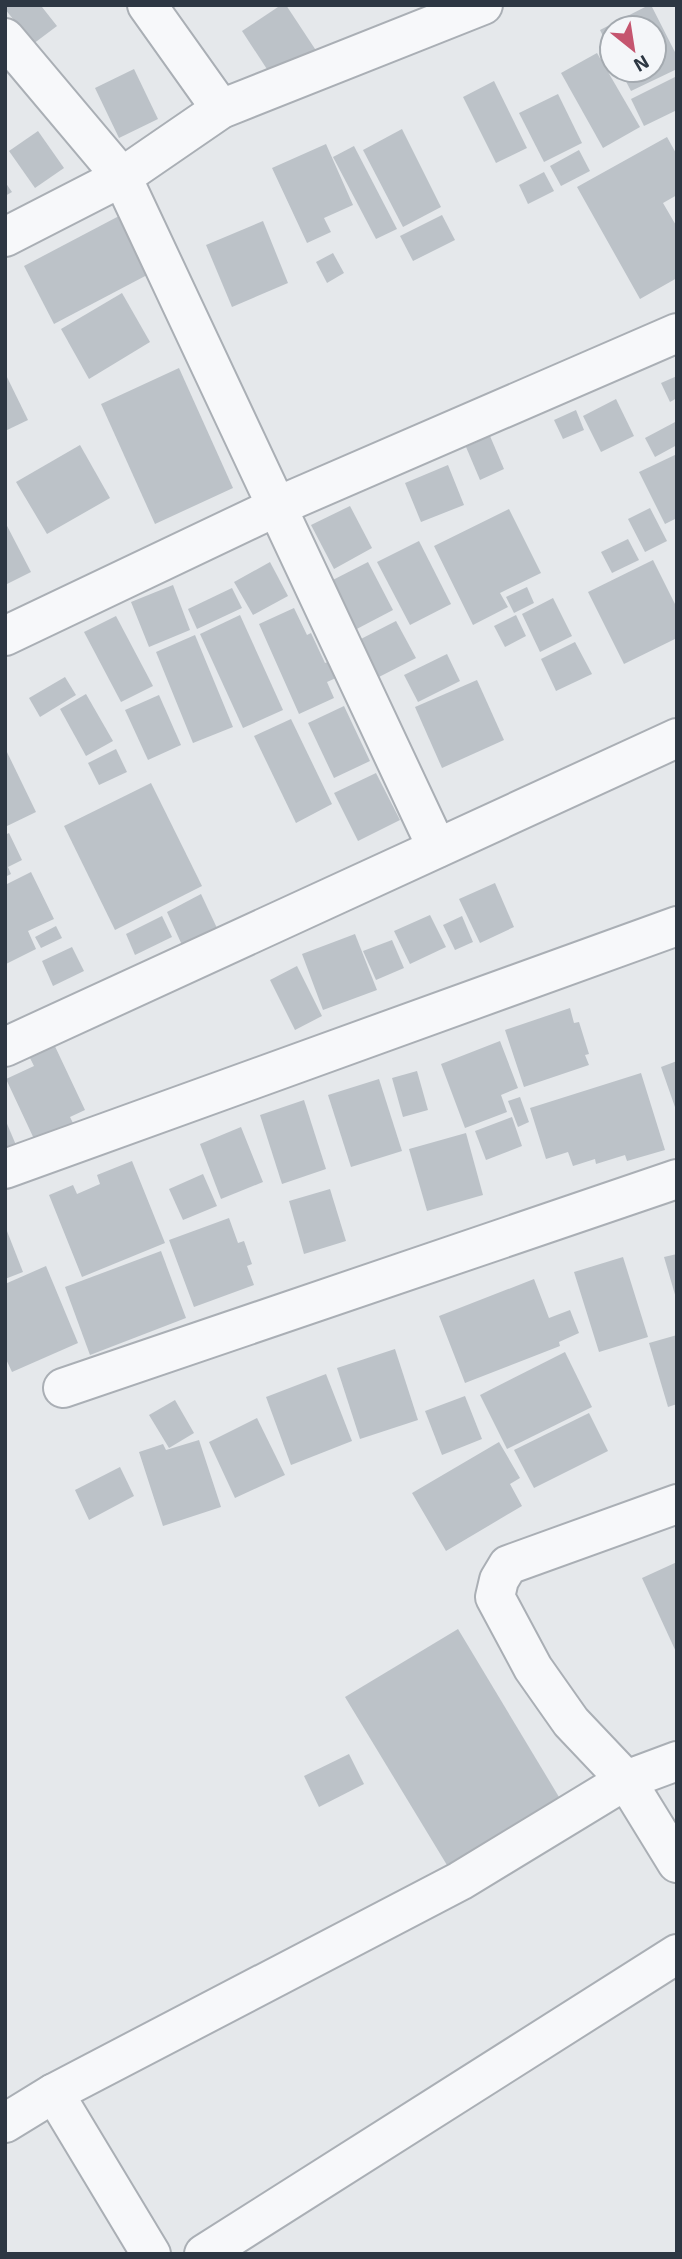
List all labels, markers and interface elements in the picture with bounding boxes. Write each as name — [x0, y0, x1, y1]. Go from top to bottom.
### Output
north arrow — [598, 14, 668, 84]
text: N — [630, 51, 653, 78]

